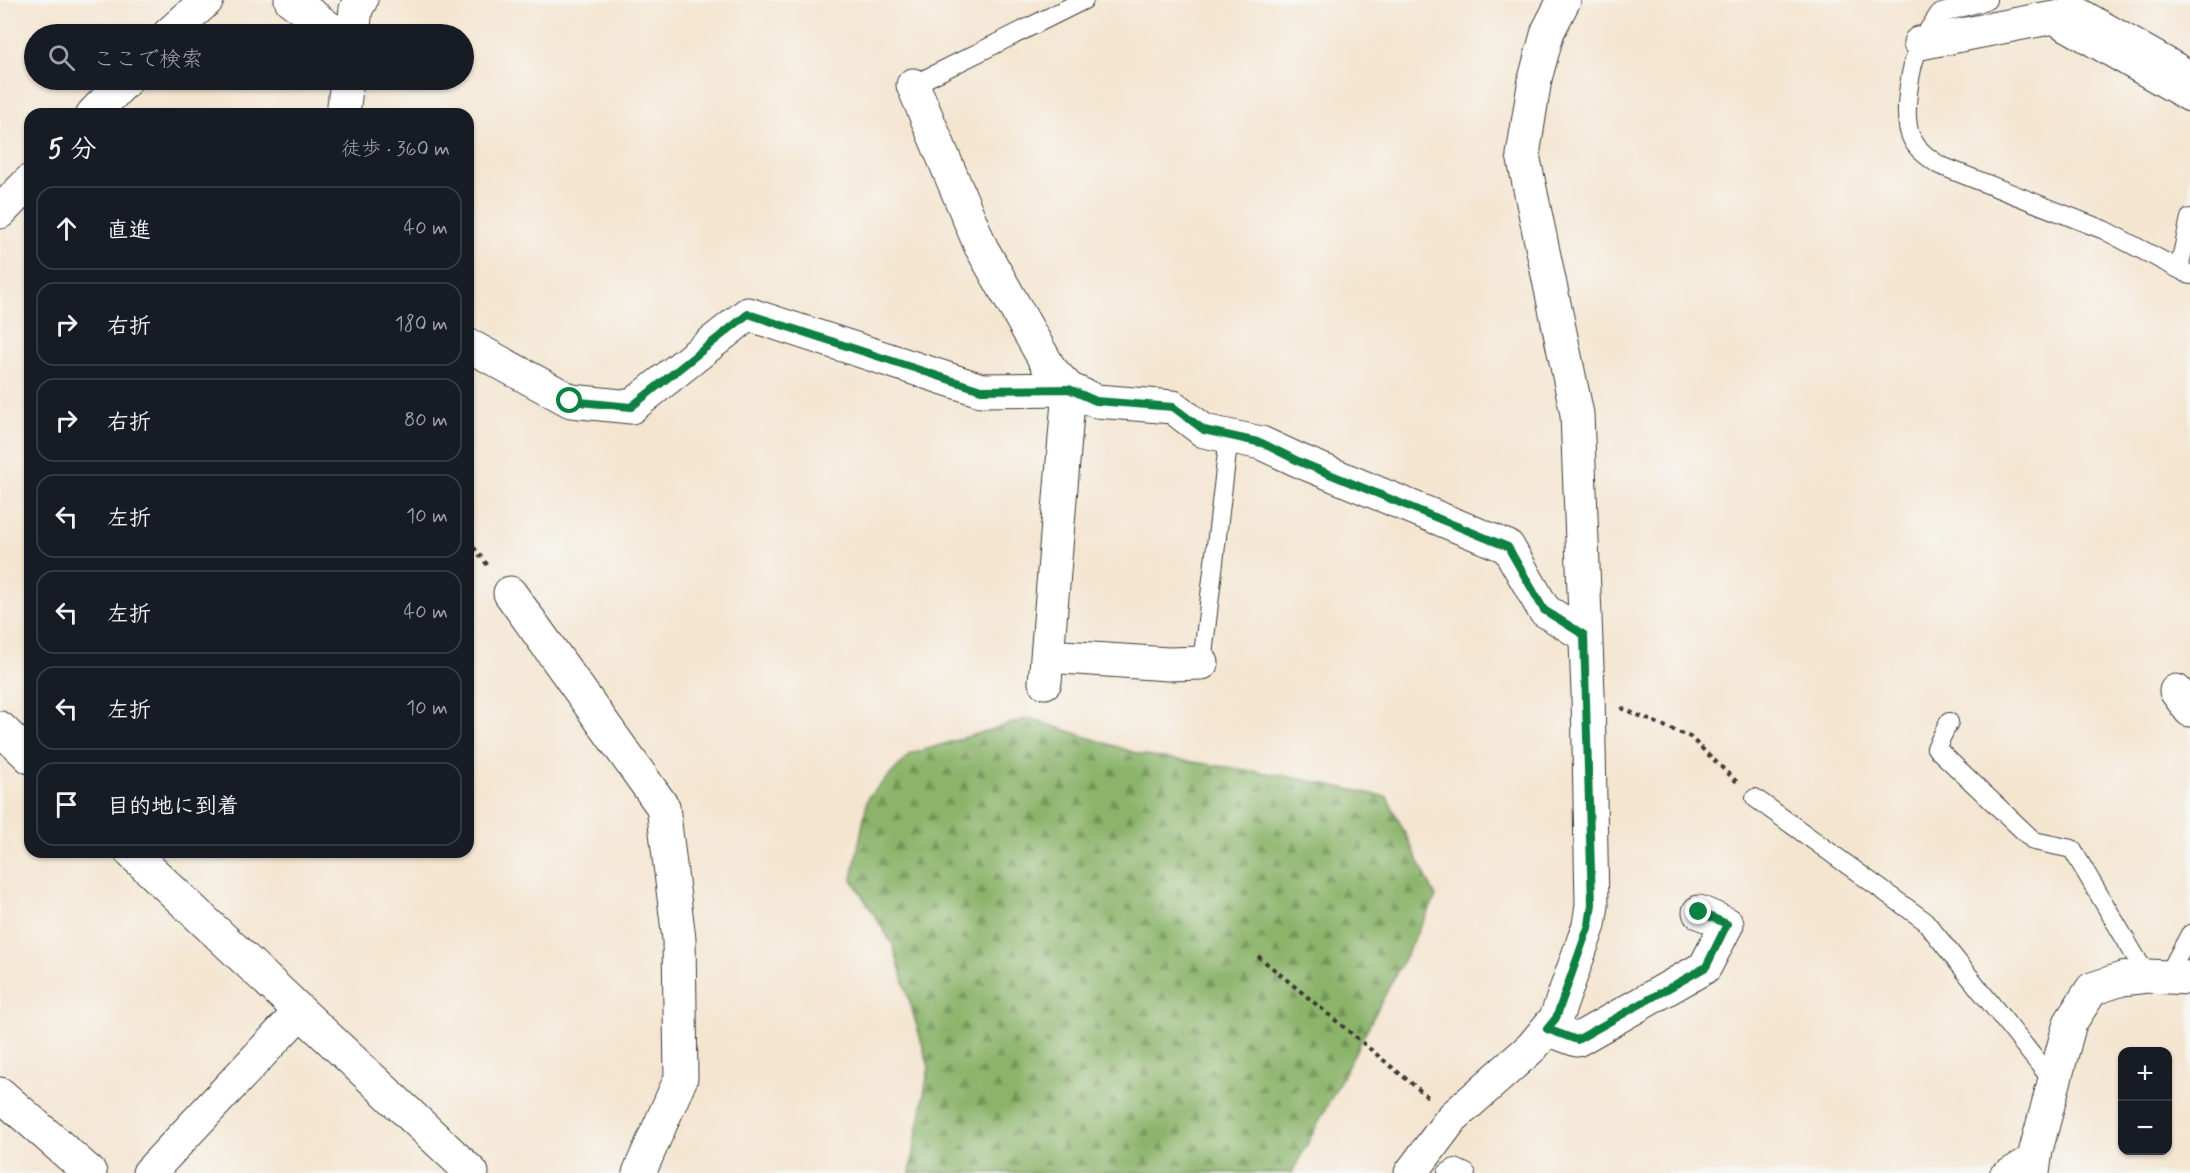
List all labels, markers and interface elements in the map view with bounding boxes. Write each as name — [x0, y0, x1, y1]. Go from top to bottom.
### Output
search box — [24, 24, 474, 90]
icon: search — [45, 41, 78, 74]
text: ここで検索 — [93, 46, 203, 74]
text: 5 分 — [48, 133, 97, 167]
text: 徒歩 · 360 m — [341, 136, 450, 163]
icon: ahead — [50, 212, 83, 245]
text: 40 m — [404, 215, 448, 242]
text: 直進 — [107, 217, 151, 245]
icon: right — [50, 308, 83, 341]
text: 180 m — [395, 311, 448, 338]
text: 右折 — [107, 313, 151, 341]
route start — [556, 387, 582, 413]
icon: right — [50, 404, 83, 437]
text: 80 m — [404, 407, 448, 434]
text: 右折 — [107, 409, 151, 437]
icon: left — [50, 500, 83, 533]
text: 10 m — [406, 503, 448, 530]
text: 左折 — [107, 505, 151, 533]
icon: left — [50, 596, 83, 629]
text: 40 m — [404, 599, 448, 626]
text: 左折 — [107, 601, 151, 629]
icon: left — [50, 692, 83, 725]
text: 10 m — [406, 695, 448, 722]
text: 左折 — [107, 697, 151, 725]
icon: arrive — [50, 788, 83, 821]
text: 目的地に到着 — [107, 793, 239, 821]
route end — [1685, 898, 1711, 924]
map controls — [2118, 1047, 2172, 1155]
button: + — [2118, 1047, 2172, 1101]
button: − — [2118, 1101, 2172, 1155]

